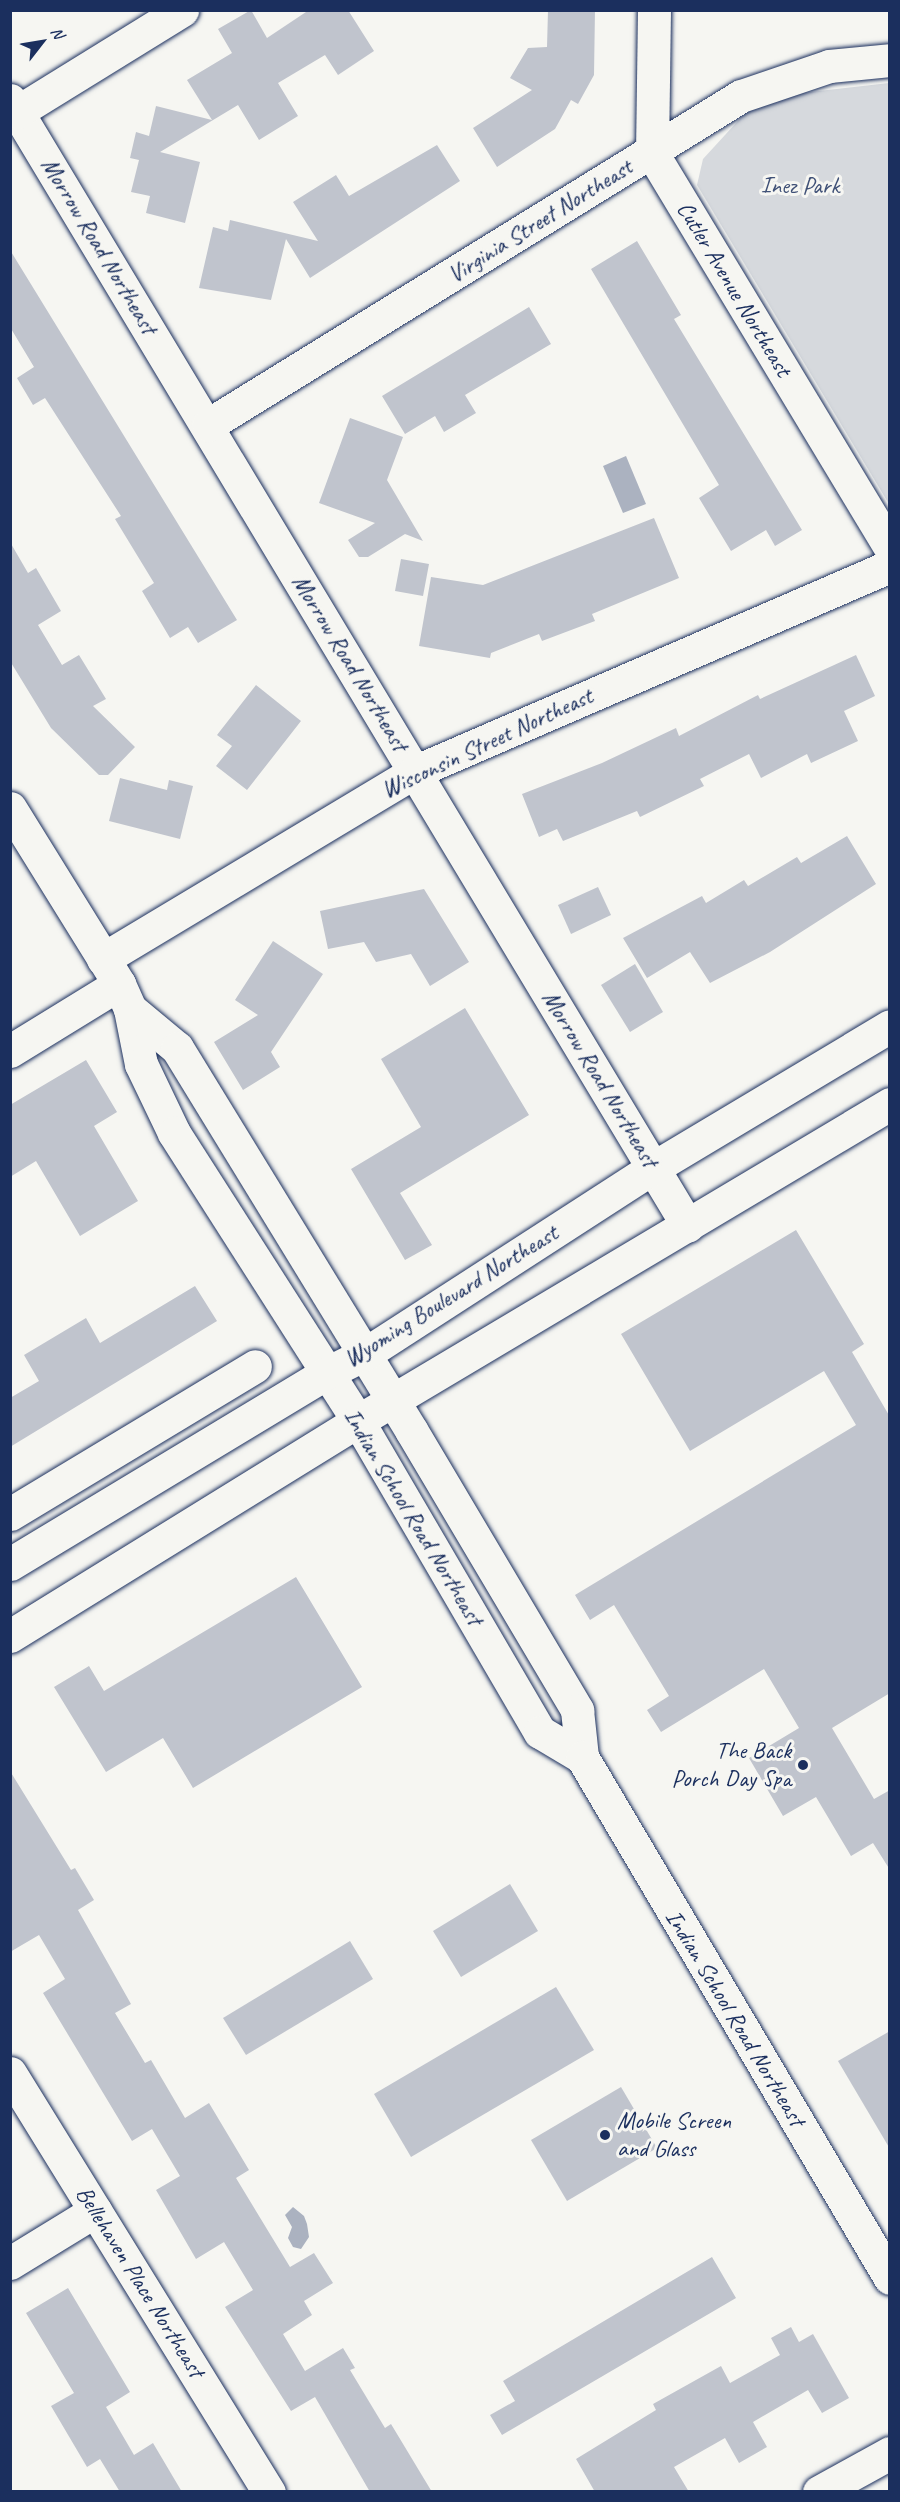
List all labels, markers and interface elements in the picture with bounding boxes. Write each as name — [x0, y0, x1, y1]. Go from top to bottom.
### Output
north arrow — [12, 12, 72, 72]
text: N — [46, 23, 69, 42]
street label: Morrow Road Northeast — [35, 153, 163, 339]
street label: Virginia Street Northeast — [443, 153, 637, 289]
park label: Inez Park — [760, 172, 840, 200]
street label: Cutler Avenue Northeast — [670, 196, 798, 382]
street label: Morrow Road Northeast — [286, 570, 414, 756]
street label: Wisconsin Street Northeast — [377, 681, 597, 805]
street label: Morrow Road Northeast — [536, 986, 664, 1172]
street label: Wyoming Boulevard Northeast — [339, 1218, 563, 1374]
street label: Indian School Road Northeast — [337, 1403, 489, 1631]
place label: The Back Porch Day Spa — [669, 1737, 791, 1793]
marker: The Back Porch Day Spa — [796, 1758, 810, 1772]
street label: Indian School Road Northeast — [659, 1904, 811, 2132]
place label: Mobile Screen and Glass — [617, 2107, 730, 2163]
marker: Mobile Screen and Glass — [598, 2128, 612, 2142]
street label: Bellehaven Place Northeast — [69, 2180, 211, 2384]

